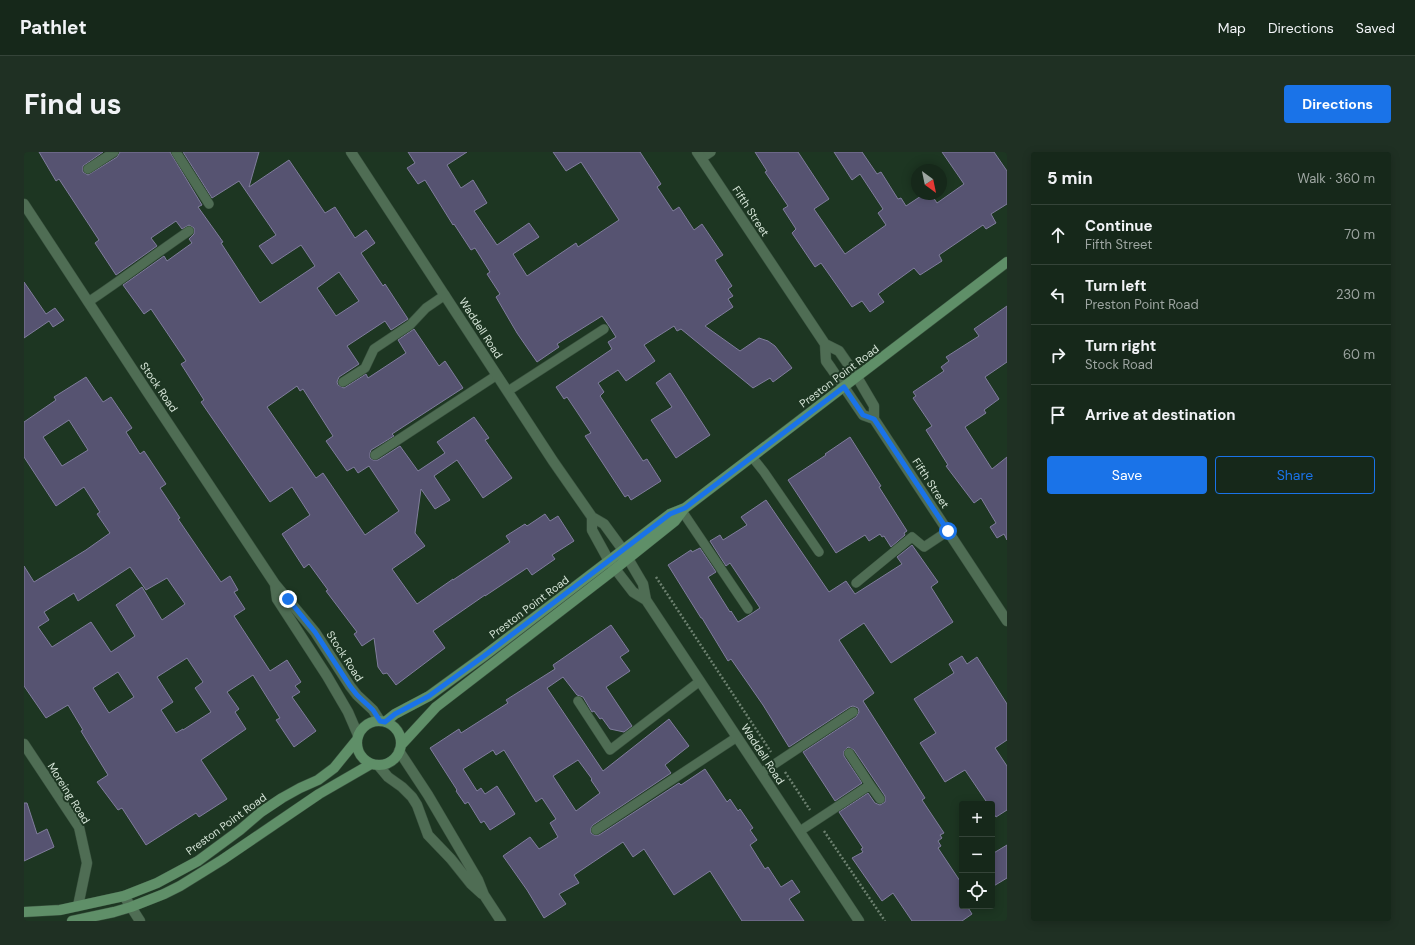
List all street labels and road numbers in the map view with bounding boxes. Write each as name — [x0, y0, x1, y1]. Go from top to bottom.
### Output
street label: Fifth Street — [730, 183, 772, 239]
street label: Waddell Road — [456, 295, 506, 361]
street label: Preston Point Road — [796, 341, 882, 411]
street label: Stock Road — [137, 359, 181, 415]
street label: Fifth Street — [910, 455, 952, 511]
street label: Preston Point Road — [486, 572, 572, 642]
street label: Stock Road — [323, 628, 367, 684]
street label: Waddell Road — [738, 721, 788, 787]
street label: Moreing Road — [45, 760, 93, 826]
street label: Preston Point Road — [183, 790, 269, 858]

